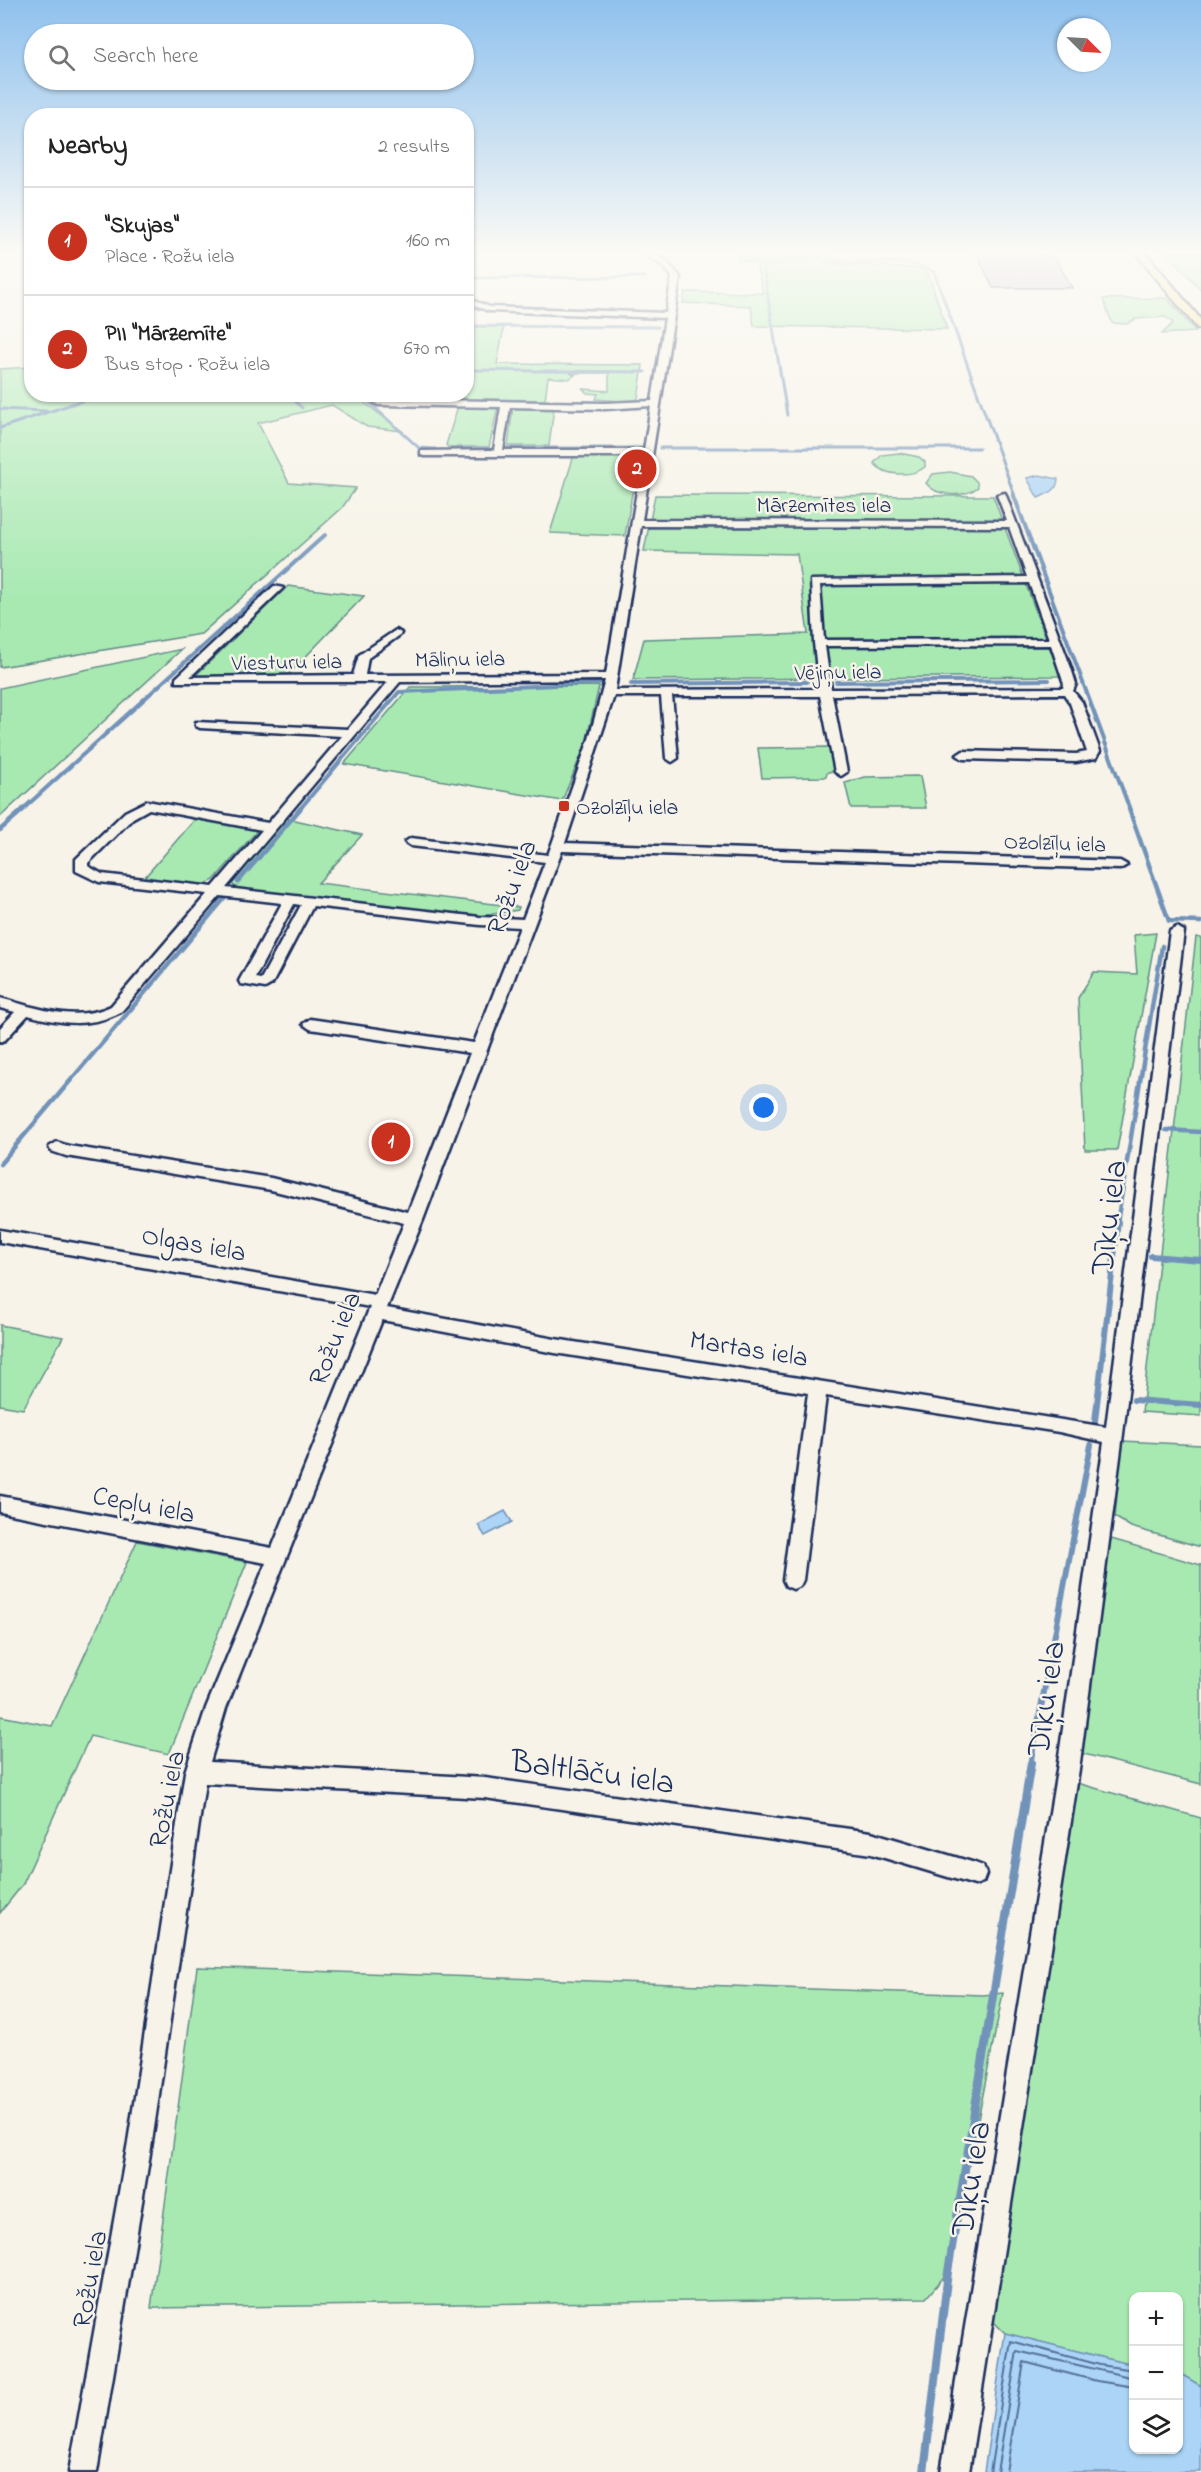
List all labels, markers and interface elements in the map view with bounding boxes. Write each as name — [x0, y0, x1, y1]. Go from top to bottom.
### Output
north arrow — [1057, 18, 1111, 72]
search box — [24, 24, 474, 90]
icon: search — [45, 41, 78, 74]
text: Search here — [93, 41, 198, 73]
text: Nearby — [48, 128, 127, 166]
text: 2 results — [378, 133, 450, 162]
text: "Skujas" — [105, 211, 179, 243]
text: 1 — [64, 227, 71, 256]
text: 160 m — [406, 227, 450, 256]
text: Place · Rožu iela — [105, 243, 235, 272]
text: PII "Mārzemīte" — [105, 319, 231, 351]
text: 2 — [63, 335, 72, 364]
text: 670 m — [404, 335, 450, 364]
text: Bus stop · Rožu iela — [105, 351, 270, 380]
pin: 2 — [618, 446, 656, 492]
street label: Mārzemītes iela — [757, 491, 891, 523]
street label: Māliņu iela — [415, 644, 506, 678]
street label: Viesturu iela — [230, 647, 343, 681]
street label: Vējiņu iela — [793, 657, 882, 691]
place label: Ozolzīļu iela — [576, 793, 678, 825]
marker: Ozolzīļu iela — [557, 799, 571, 813]
street label: Ozolzīļu iela — [1003, 827, 1107, 863]
street label: Rožu iela — [478, 835, 549, 941]
your location — [749, 1093, 778, 1122]
pin: 1 — [372, 1120, 410, 1164]
street label: Dīķu iela — [1080, 1157, 1142, 1279]
street label: Olgas iela — [138, 1217, 249, 1274]
street label: Rožu iela — [300, 1286, 373, 1392]
street label: Martas iela — [687, 1322, 811, 1379]
street label: Cepļu iela — [89, 1477, 198, 1535]
street label: Dīķu iela — [1016, 1638, 1080, 1760]
street label: Baltlāču iela — [507, 1739, 677, 1809]
street label: Rožu iela — [140, 1747, 197, 1852]
street label: Dīķu iela — [940, 2118, 1006, 2241]
street label: Rožu iela — [64, 2228, 119, 2331]
map controls — [1129, 2292, 1183, 2454]
button: + — [1129, 2292, 1183, 2346]
button: − — [1129, 2346, 1183, 2400]
button: layers — [1129, 2400, 1183, 2454]

